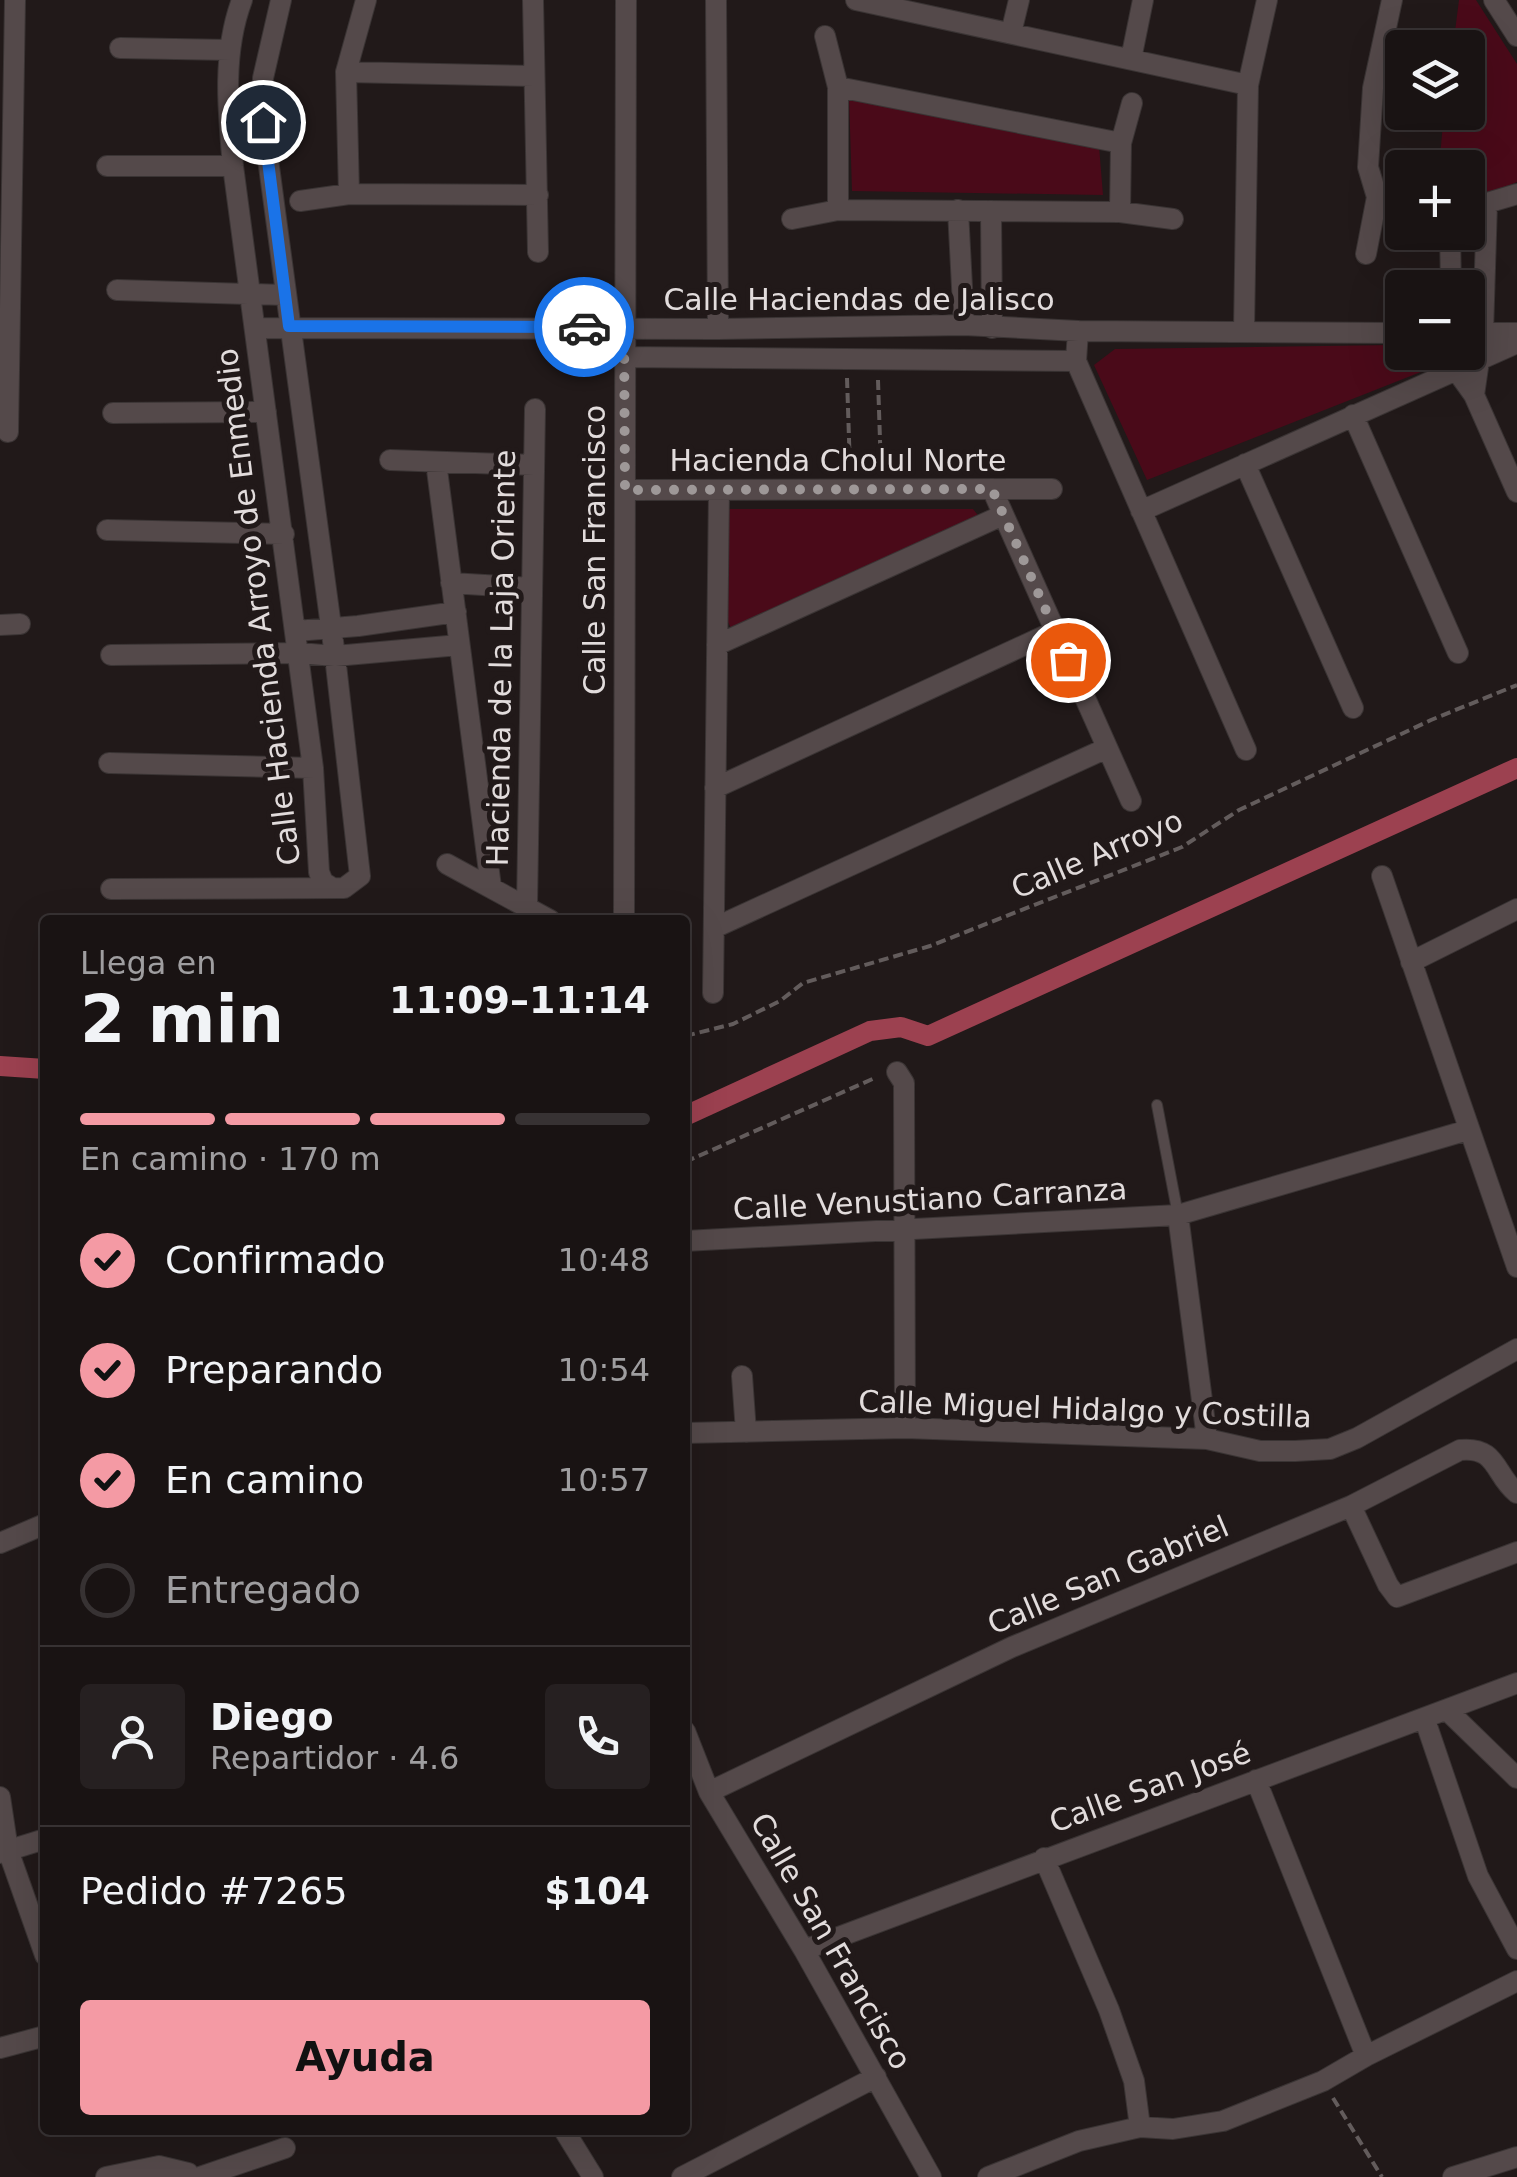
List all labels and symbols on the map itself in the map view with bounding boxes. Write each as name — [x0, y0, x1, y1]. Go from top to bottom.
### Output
pin — [221, 80, 306, 165]
courier — [534, 277, 634, 377]
street label: Calle Haciendas de Jalisco — [663, 282, 1055, 317]
street label: Calle Hacienda Arroyo de Enmedio — [209, 346, 307, 868]
street label: Calle San Francisco — [577, 405, 612, 695]
street label: Hacienda Cholul Norte — [669, 443, 1007, 478]
street label: Hacienda de la Laja Oriente — [480, 449, 522, 867]
pin — [1026, 618, 1111, 703]
street label: Calle Arroyo — [1006, 802, 1188, 906]
street label: Calle Venustiano Carranza — [732, 1171, 1128, 1227]
street label: Calle Miguel Hidalgo y Costilla — [858, 1384, 1312, 1434]
street label: Calle San Gabriel — [982, 1508, 1234, 1642]
street label: Calle San José — [1045, 1734, 1255, 1840]
street label: Calle San Francisco — [743, 1807, 919, 2075]

